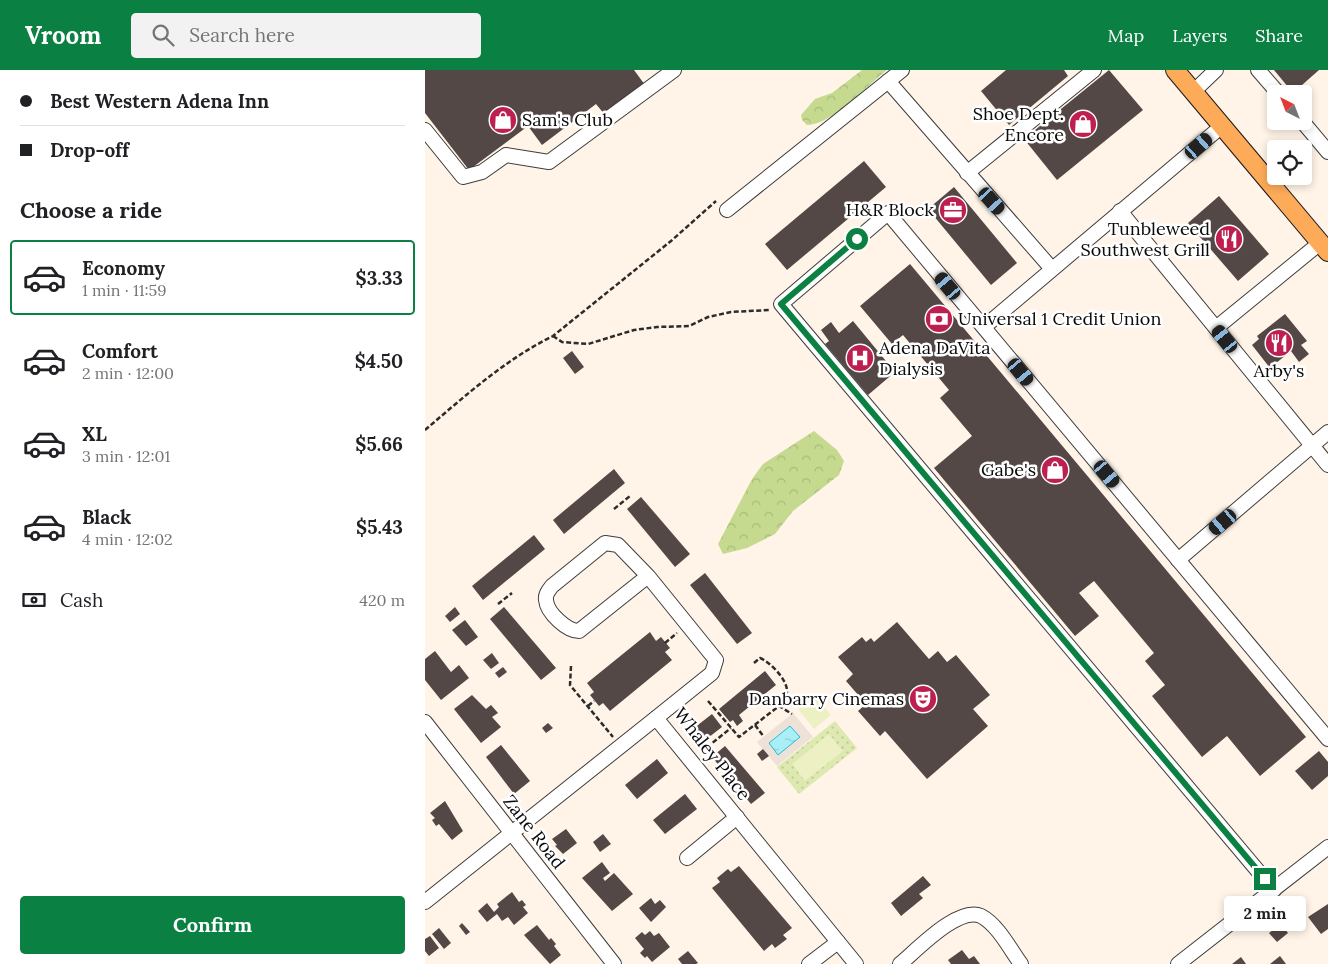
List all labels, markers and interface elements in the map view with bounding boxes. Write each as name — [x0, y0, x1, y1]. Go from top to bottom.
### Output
search box — [131, 13, 481, 58]
text: Vroom — [25, 20, 101, 51]
icon: search — [149, 21, 177, 49]
text: Search here — [189, 23, 295, 47]
text: Map — [1108, 24, 1144, 47]
text: Layers — [1172, 24, 1227, 47]
text: Share — [1255, 24, 1303, 47]
north arrow — [1267, 85, 1313, 130]
map controls — [1267, 85, 1312, 185]
text: Best Western Adena Inn — [50, 89, 269, 113]
place label: Shoe Dept. Encore — [973, 102, 1064, 146]
shop icon: Sam's Club — [488, 105, 518, 135]
place label: Sam's Club — [522, 108, 613, 131]
shop icon: Shoe Dept. Encore — [1068, 109, 1098, 139]
car — [1182, 130, 1215, 162]
text: Drop-off — [50, 138, 129, 162]
button: locate — [1267, 140, 1312, 185]
car — [976, 185, 1007, 217]
office icon: H&R Block — [938, 195, 968, 225]
text: Choose a ride — [20, 196, 162, 224]
place label: H&R Block — [846, 198, 934, 221]
place label: Tunbleweed Southwest Grill — [1081, 217, 1210, 261]
restaurant icon: Tunbleweed Southwest Grill — [1214, 224, 1244, 254]
route start — [846, 228, 868, 250]
icon: car — [22, 255, 67, 300]
text: Economy — [82, 256, 165, 280]
text: $3.33 — [355, 266, 403, 290]
car — [932, 270, 963, 302]
text: 1 min · 11:59 — [82, 280, 167, 300]
bank icon: Universal 1 Credit Union — [924, 304, 954, 334]
place label: Universal 1 Credit Union — [958, 307, 1161, 330]
car — [1209, 323, 1240, 355]
restaurant icon: Arby's — [1264, 328, 1294, 358]
place label: Adena DaVita Dialysis — [878, 336, 991, 380]
icon: car — [22, 338, 67, 383]
text: Comfort — [82, 339, 158, 363]
hospital icon: Adena DaVita Dialysis — [845, 343, 875, 373]
text: $4.50 — [355, 349, 403, 373]
car — [1005, 356, 1036, 388]
place label: Arby's — [1253, 359, 1304, 382]
text: 2 min · 12:00 — [82, 363, 174, 383]
icon: car — [22, 421, 67, 466]
text: XL — [82, 422, 107, 446]
text: $5.66 — [355, 432, 403, 456]
text: 3 min · 12:01 — [82, 446, 170, 466]
shop icon: Gabe's — [1040, 455, 1070, 485]
place label: Gabe's — [981, 458, 1036, 481]
car — [1091, 458, 1122, 490]
icon: car — [22, 504, 67, 549]
text: Black — [82, 505, 131, 529]
car — [1206, 507, 1239, 537]
text: $5.43 — [356, 515, 403, 539]
text: 4 min · 12:02 — [82, 529, 173, 549]
icon: cash — [20, 586, 48, 614]
text: Cash — [60, 588, 103, 612]
text: 420 m — [359, 590, 405, 610]
theatre icon: Danbarry Cinemas — [908, 684, 938, 714]
place label: Danbarry Cinemas — [749, 687, 904, 710]
street label: Whaley Place — [669, 703, 756, 805]
street label: Zane Road — [498, 790, 571, 873]
route end — [1254, 868, 1276, 890]
button: Confirm — [20, 896, 405, 954]
callout: 2 min — [1224, 896, 1306, 932]
text: 2 min — [1244, 903, 1286, 923]

